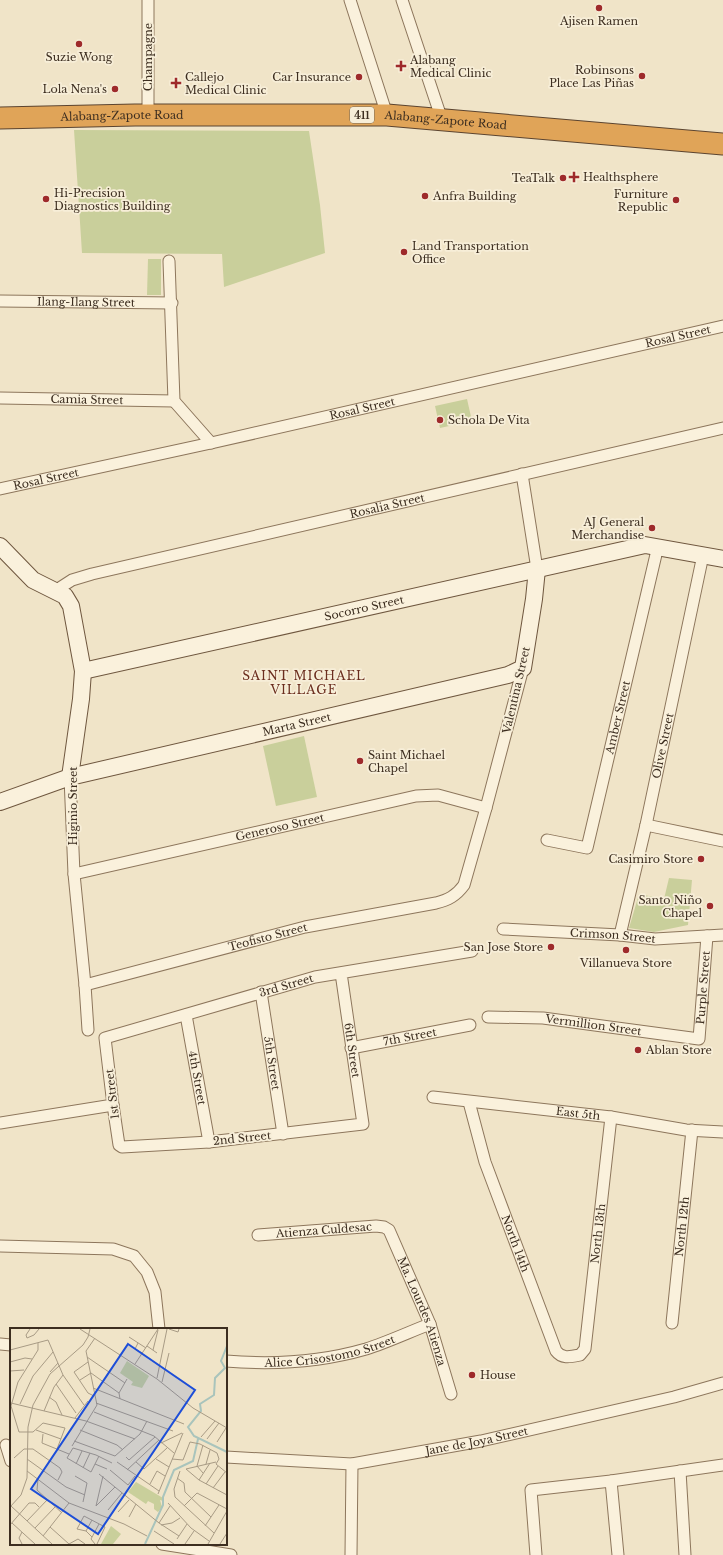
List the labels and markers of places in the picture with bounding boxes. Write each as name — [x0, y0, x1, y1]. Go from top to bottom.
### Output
marker: Ajisen Ramen — [594, 3, 604, 13]
place label: Ajisen Ramen — [559, 14, 638, 28]
marker: Suzie Wong — [74, 39, 84, 49]
place label: Suzie Wong — [46, 50, 113, 64]
place label: Alabang Medical Clinic — [409, 53, 491, 80]
marker: Alabang Medical Clinic — [395, 60, 407, 72]
place label: Robinsons Place Las Piñas — [549, 63, 634, 90]
place label: Callejo Medical Clinic — [185, 70, 266, 97]
place label: Car Insurance — [272, 70, 351, 84]
marker: Robinsons Place Las Piñas — [637, 71, 647, 81]
marker: Car Insurance — [354, 72, 364, 82]
marker: Callejo Medical Clinic — [170, 77, 182, 89]
place label: Lola Nena's — [43, 82, 107, 96]
marker: Lola Nena's — [110, 84, 120, 94]
place label: Healthsphere — [583, 170, 658, 184]
place label: TeaTalk — [512, 171, 555, 185]
marker: Healthsphere — [568, 171, 580, 183]
marker: TeaTalk — [558, 173, 568, 183]
place label: Hi-Precision Diagnostics Building — [54, 186, 171, 213]
place label: Furniture Republic — [614, 187, 668, 214]
place label: Anfra Building — [432, 189, 517, 203]
marker: Anfra Building — [420, 191, 430, 201]
marker: Hi-Precision Diagnostics Building — [41, 194, 51, 204]
marker: Furniture Republic — [671, 195, 681, 205]
place label: Land Transportation Office — [412, 239, 529, 266]
marker: Land Transportation Office — [399, 247, 409, 257]
place label: Schola De Vita — [448, 413, 531, 427]
marker: Schola De Vita — [435, 415, 445, 425]
place label: AJ General Merchandise — [571, 515, 644, 542]
marker: AJ General Merchandise — [647, 523, 657, 533]
place label: Saint Michael Chapel — [368, 748, 445, 775]
marker: Saint Michael Chapel — [355, 756, 365, 766]
place label: Casimiro Store — [608, 852, 693, 866]
marker: Casimiro Store — [696, 854, 706, 864]
place label: Santo Niño Chapel — [638, 893, 702, 920]
marker: Santo Niño Chapel — [705, 901, 715, 911]
place label: San Jose Store — [464, 940, 543, 954]
marker: San Jose Store — [546, 942, 556, 952]
marker: Villanueva Store — [621, 945, 631, 955]
place label: Villanueva Store — [579, 956, 672, 970]
place label: Ablan Store — [645, 1043, 712, 1057]
marker: Ablan Store — [633, 1045, 643, 1055]
place label: House — [480, 1368, 516, 1382]
marker: House — [467, 1370, 477, 1380]

